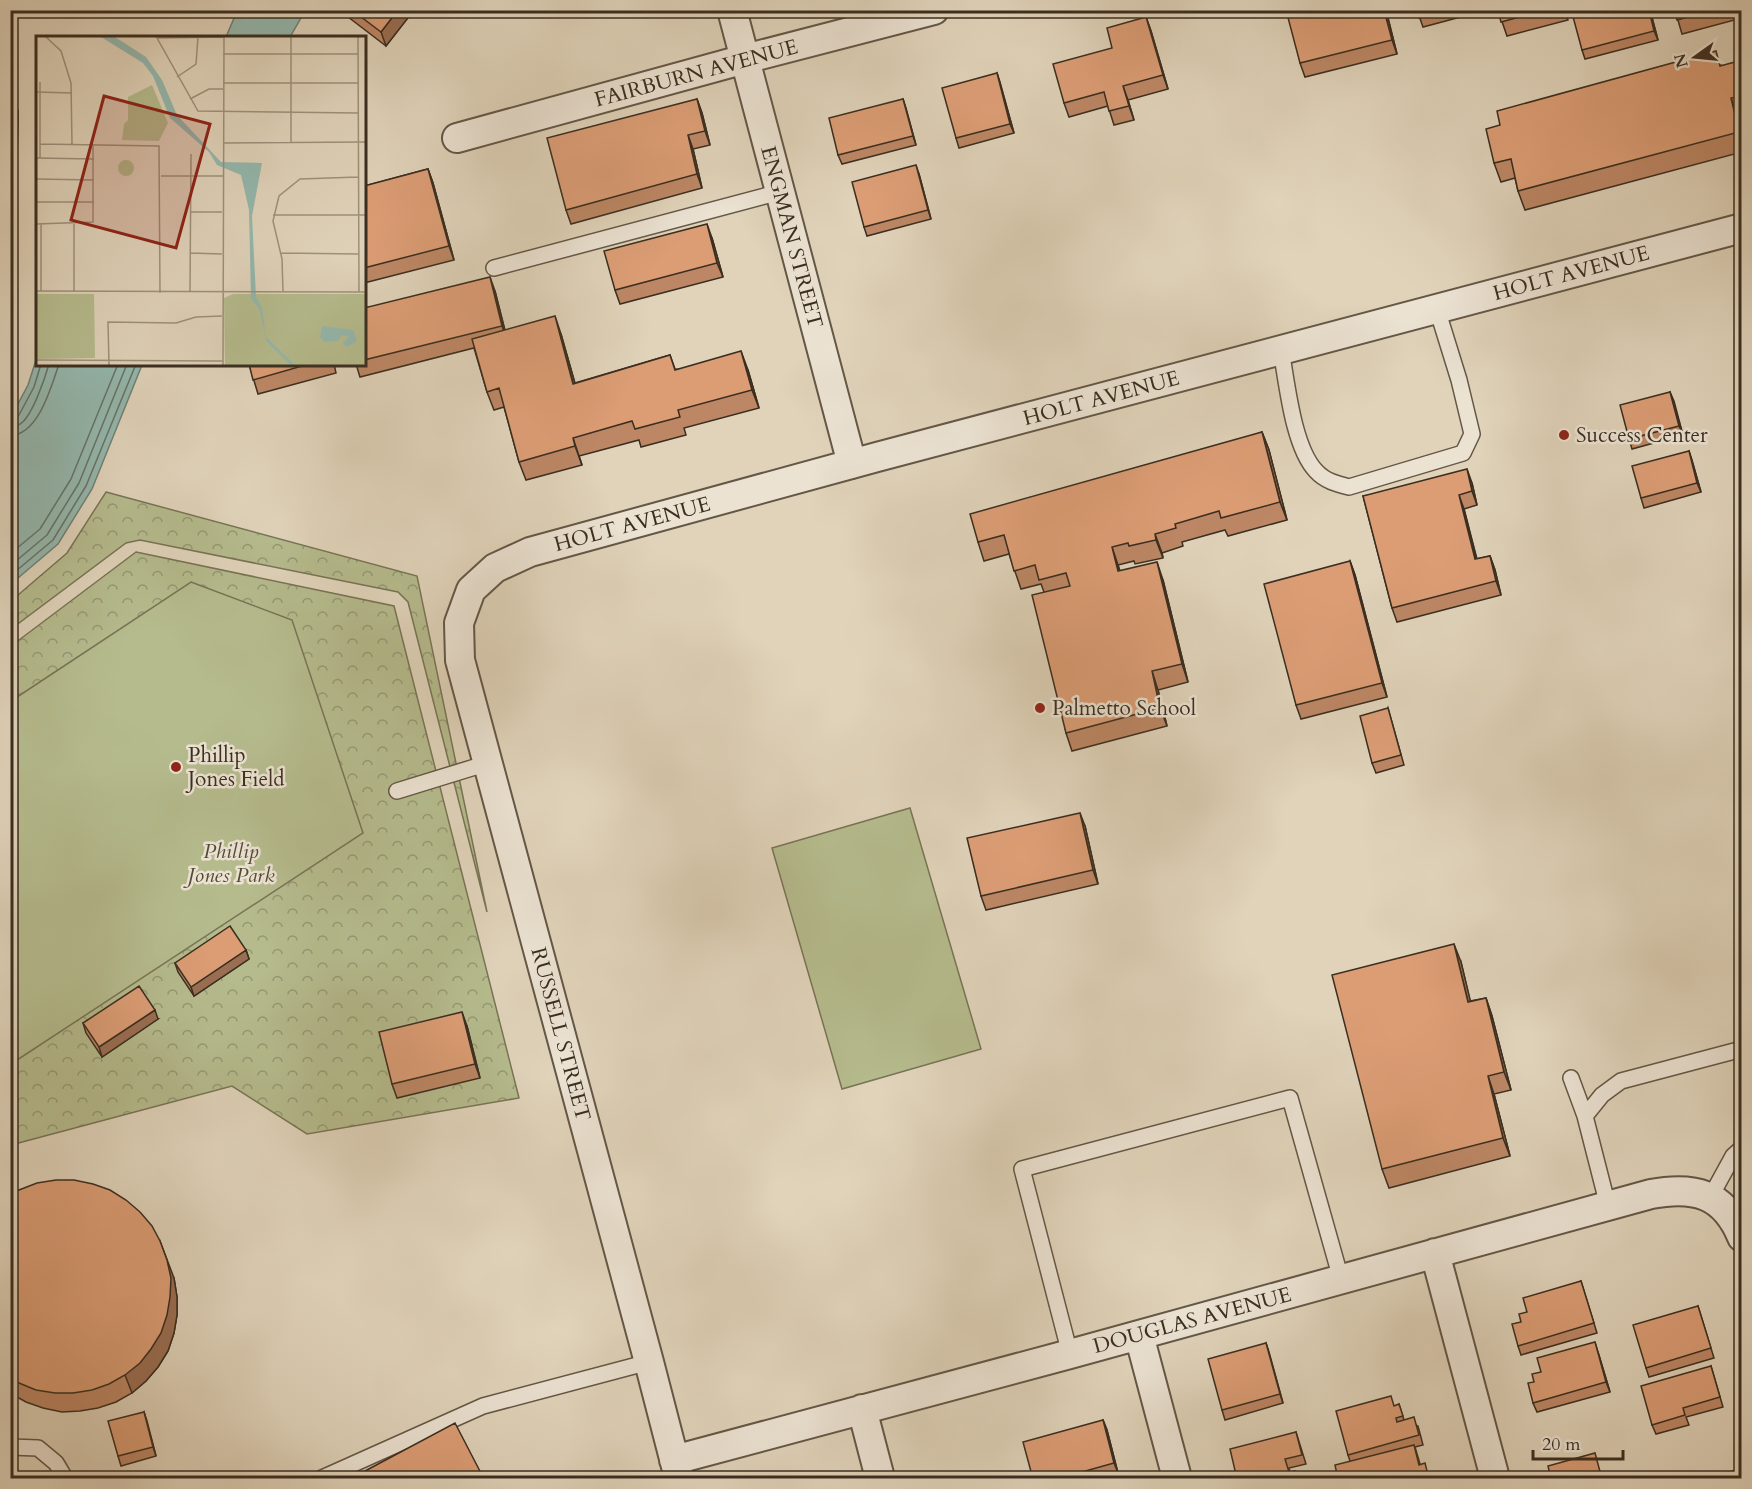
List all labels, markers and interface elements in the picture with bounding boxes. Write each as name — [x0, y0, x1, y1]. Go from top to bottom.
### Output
north arrow — [1665, 27, 1725, 87]
street label: FAIRBURN AVENUE — [591, 32, 801, 115]
inset map — [36, 36, 366, 366]
text: N — [1669, 51, 1694, 70]
street label: ENGMAN STREET — [753, 143, 830, 331]
street label: HOLT AVENUE — [1490, 239, 1653, 308]
street label: HOLT AVENUE — [1020, 364, 1183, 433]
place label: Success Center — [1576, 421, 1708, 450]
marker: Success Center — [1557, 428, 1571, 442]
street label: HOLT AVENUE — [551, 490, 714, 559]
place label: Palmetto School — [1052, 694, 1196, 723]
marker: Palmetto School — [1033, 701, 1047, 715]
place label: Phillip Jones Field — [185, 741, 285, 794]
marker: Phillip Jones Field — [169, 760, 183, 774]
park label: Phillip Jones Park — [182, 837, 275, 890]
street label: RUSSELL STREET — [523, 944, 598, 1124]
street label: DOUGLAS AVENUE — [1090, 1280, 1295, 1361]
scale bar — [1533, 1423, 1623, 1461]
text: 20 m — [1542, 1432, 1581, 1457]

